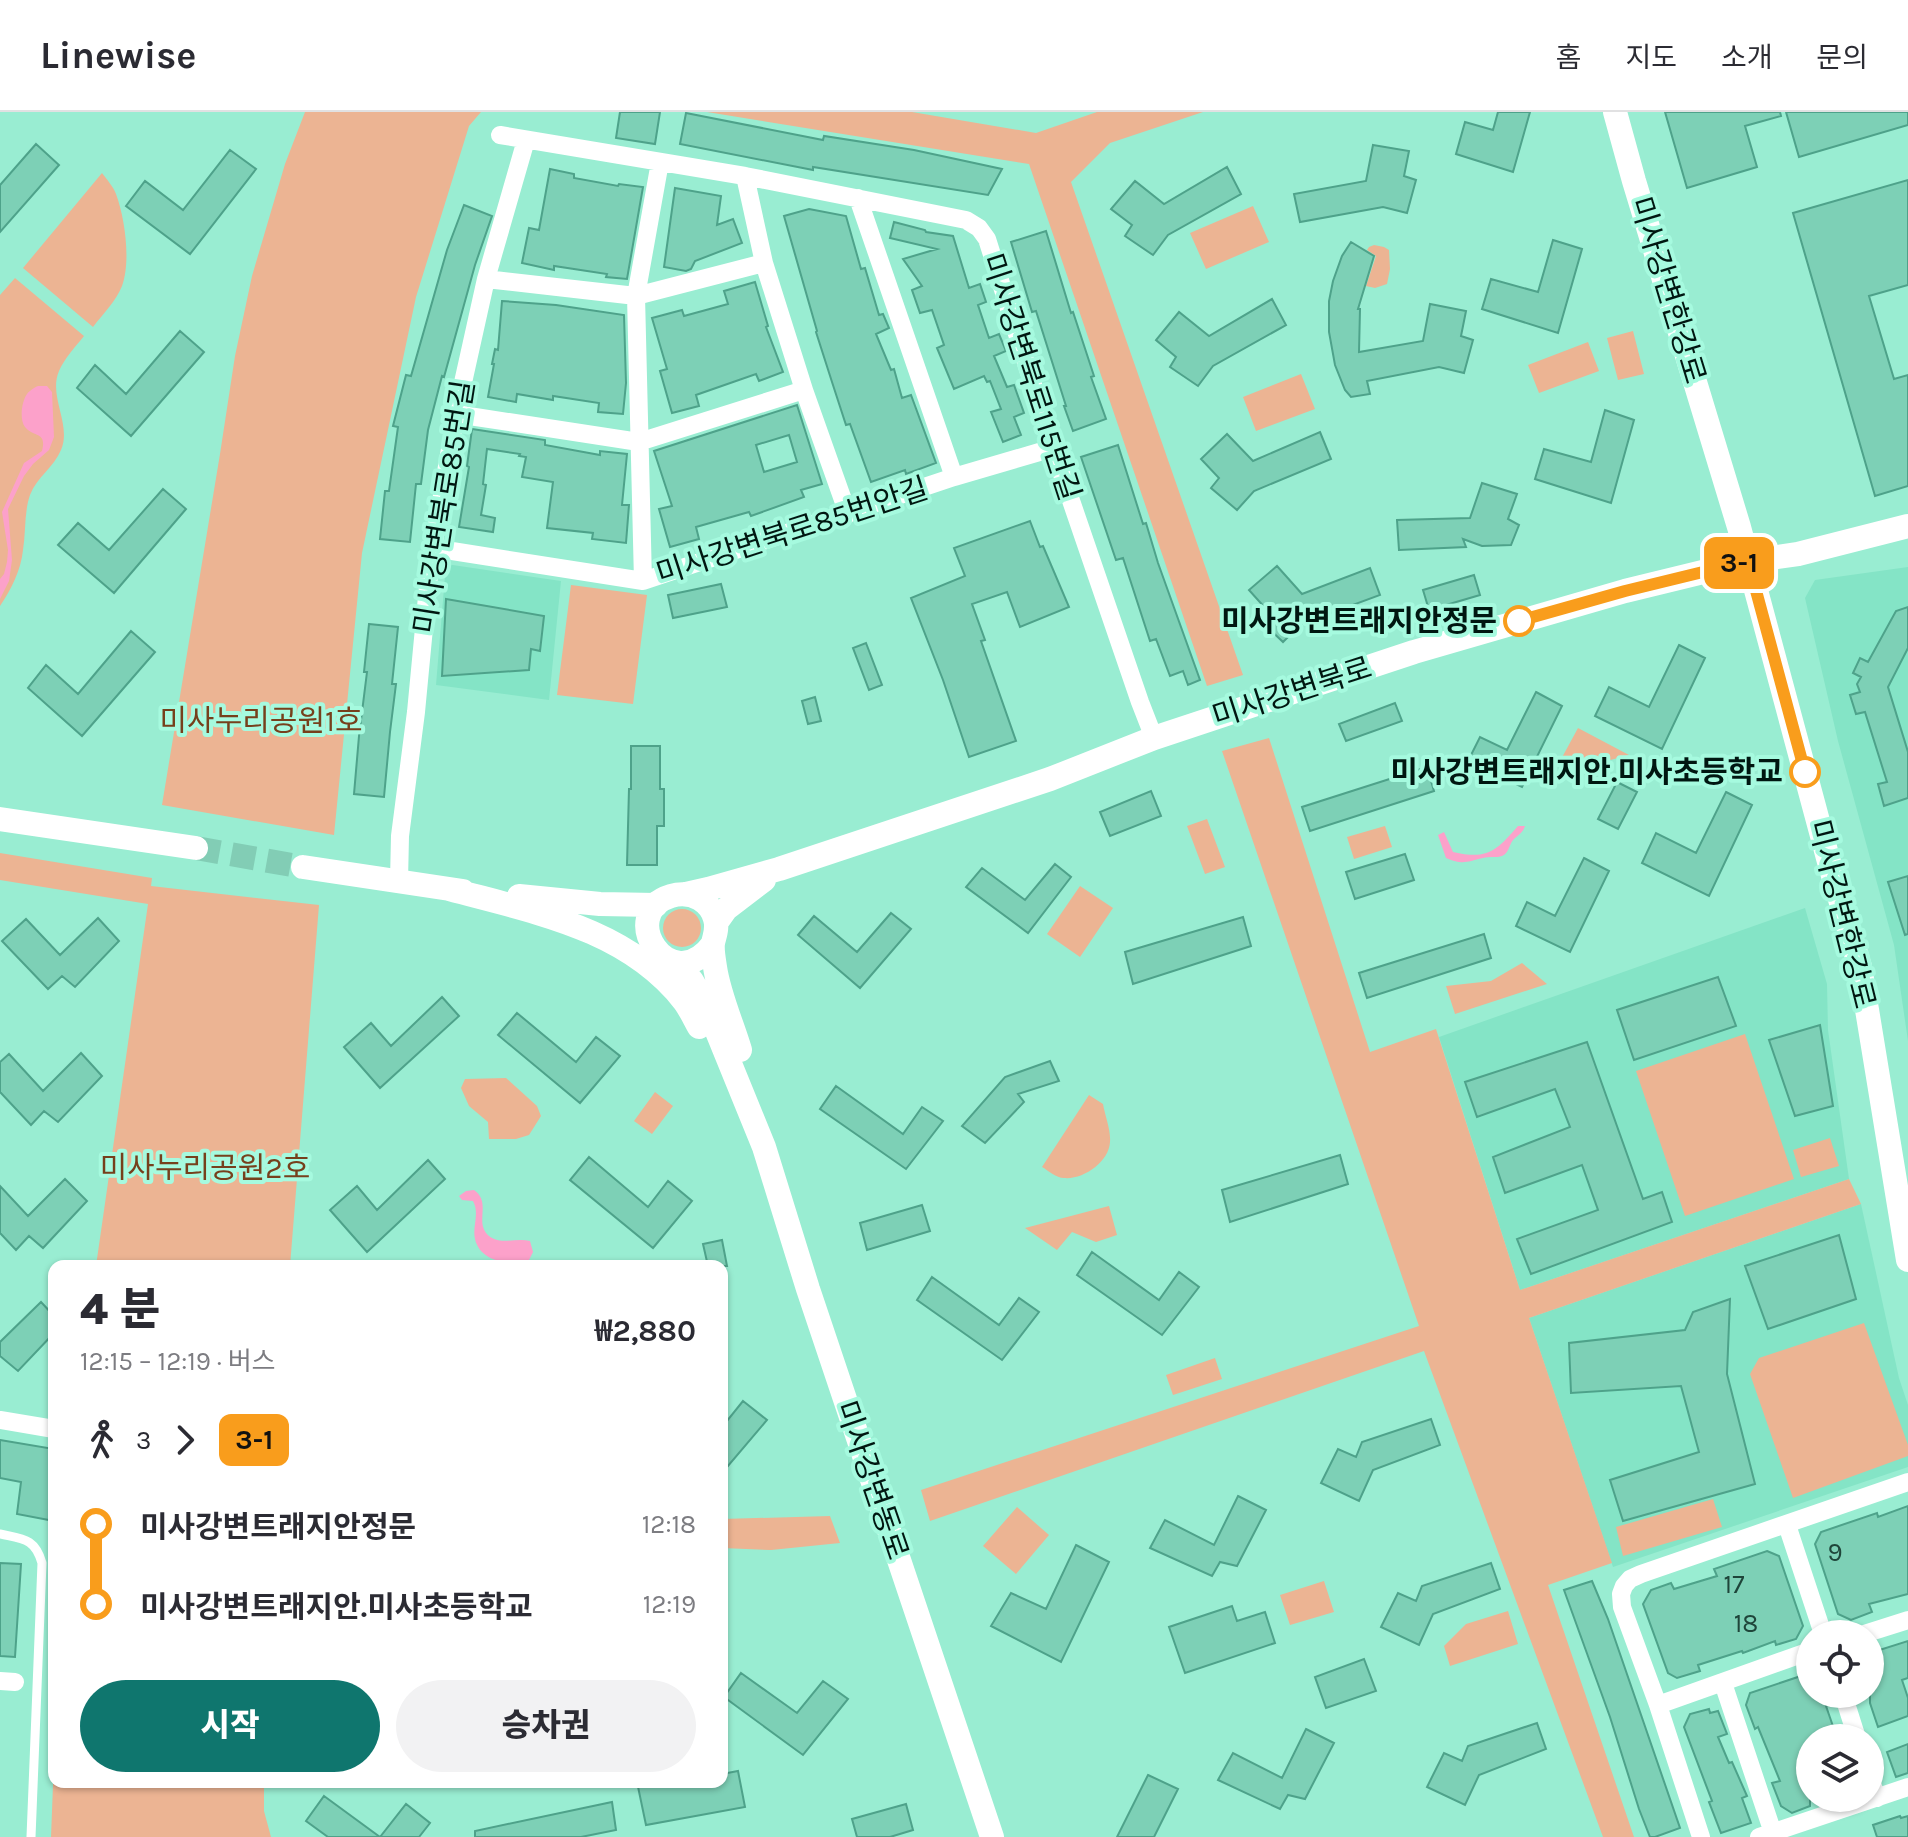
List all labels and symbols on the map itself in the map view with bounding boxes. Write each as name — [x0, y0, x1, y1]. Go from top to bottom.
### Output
street label: 미사강변한강로 — [1623, 192, 1713, 388]
street label: 미사강변북로115번길 — [974, 249, 1088, 505]
street label: 미사강변북로85번길 — [406, 378, 482, 636]
street label: 미사강변북로85번안길 — [651, 470, 933, 592]
line badge: 3-1 — [1693, 537, 1785, 589]
place label: 미사강변트래지안정문 — [1221, 603, 1497, 639]
marker: 미사강변트래지안정문 — [1504, 606, 1534, 636]
street label: 미사강변북로 — [1208, 649, 1376, 735]
park label: 미사누리공원1호 — [159, 703, 363, 739]
place label: 미사강변트래지안.미사초등학교 — [1390, 754, 1783, 790]
marker: 미사강변트래지안.미사초등학교 — [1790, 757, 1820, 787]
street label: 미사강변한강로 — [1801, 816, 1883, 1012]
park label: 미사누리공원2호 — [100, 1150, 310, 1186]
street label: 미사강변동로 — [828, 1396, 916, 1564]
house number: 9 — [1827, 1537, 1843, 1568]
house number: 17 — [1724, 1569, 1744, 1600]
house number: 18 — [1734, 1608, 1758, 1639]

